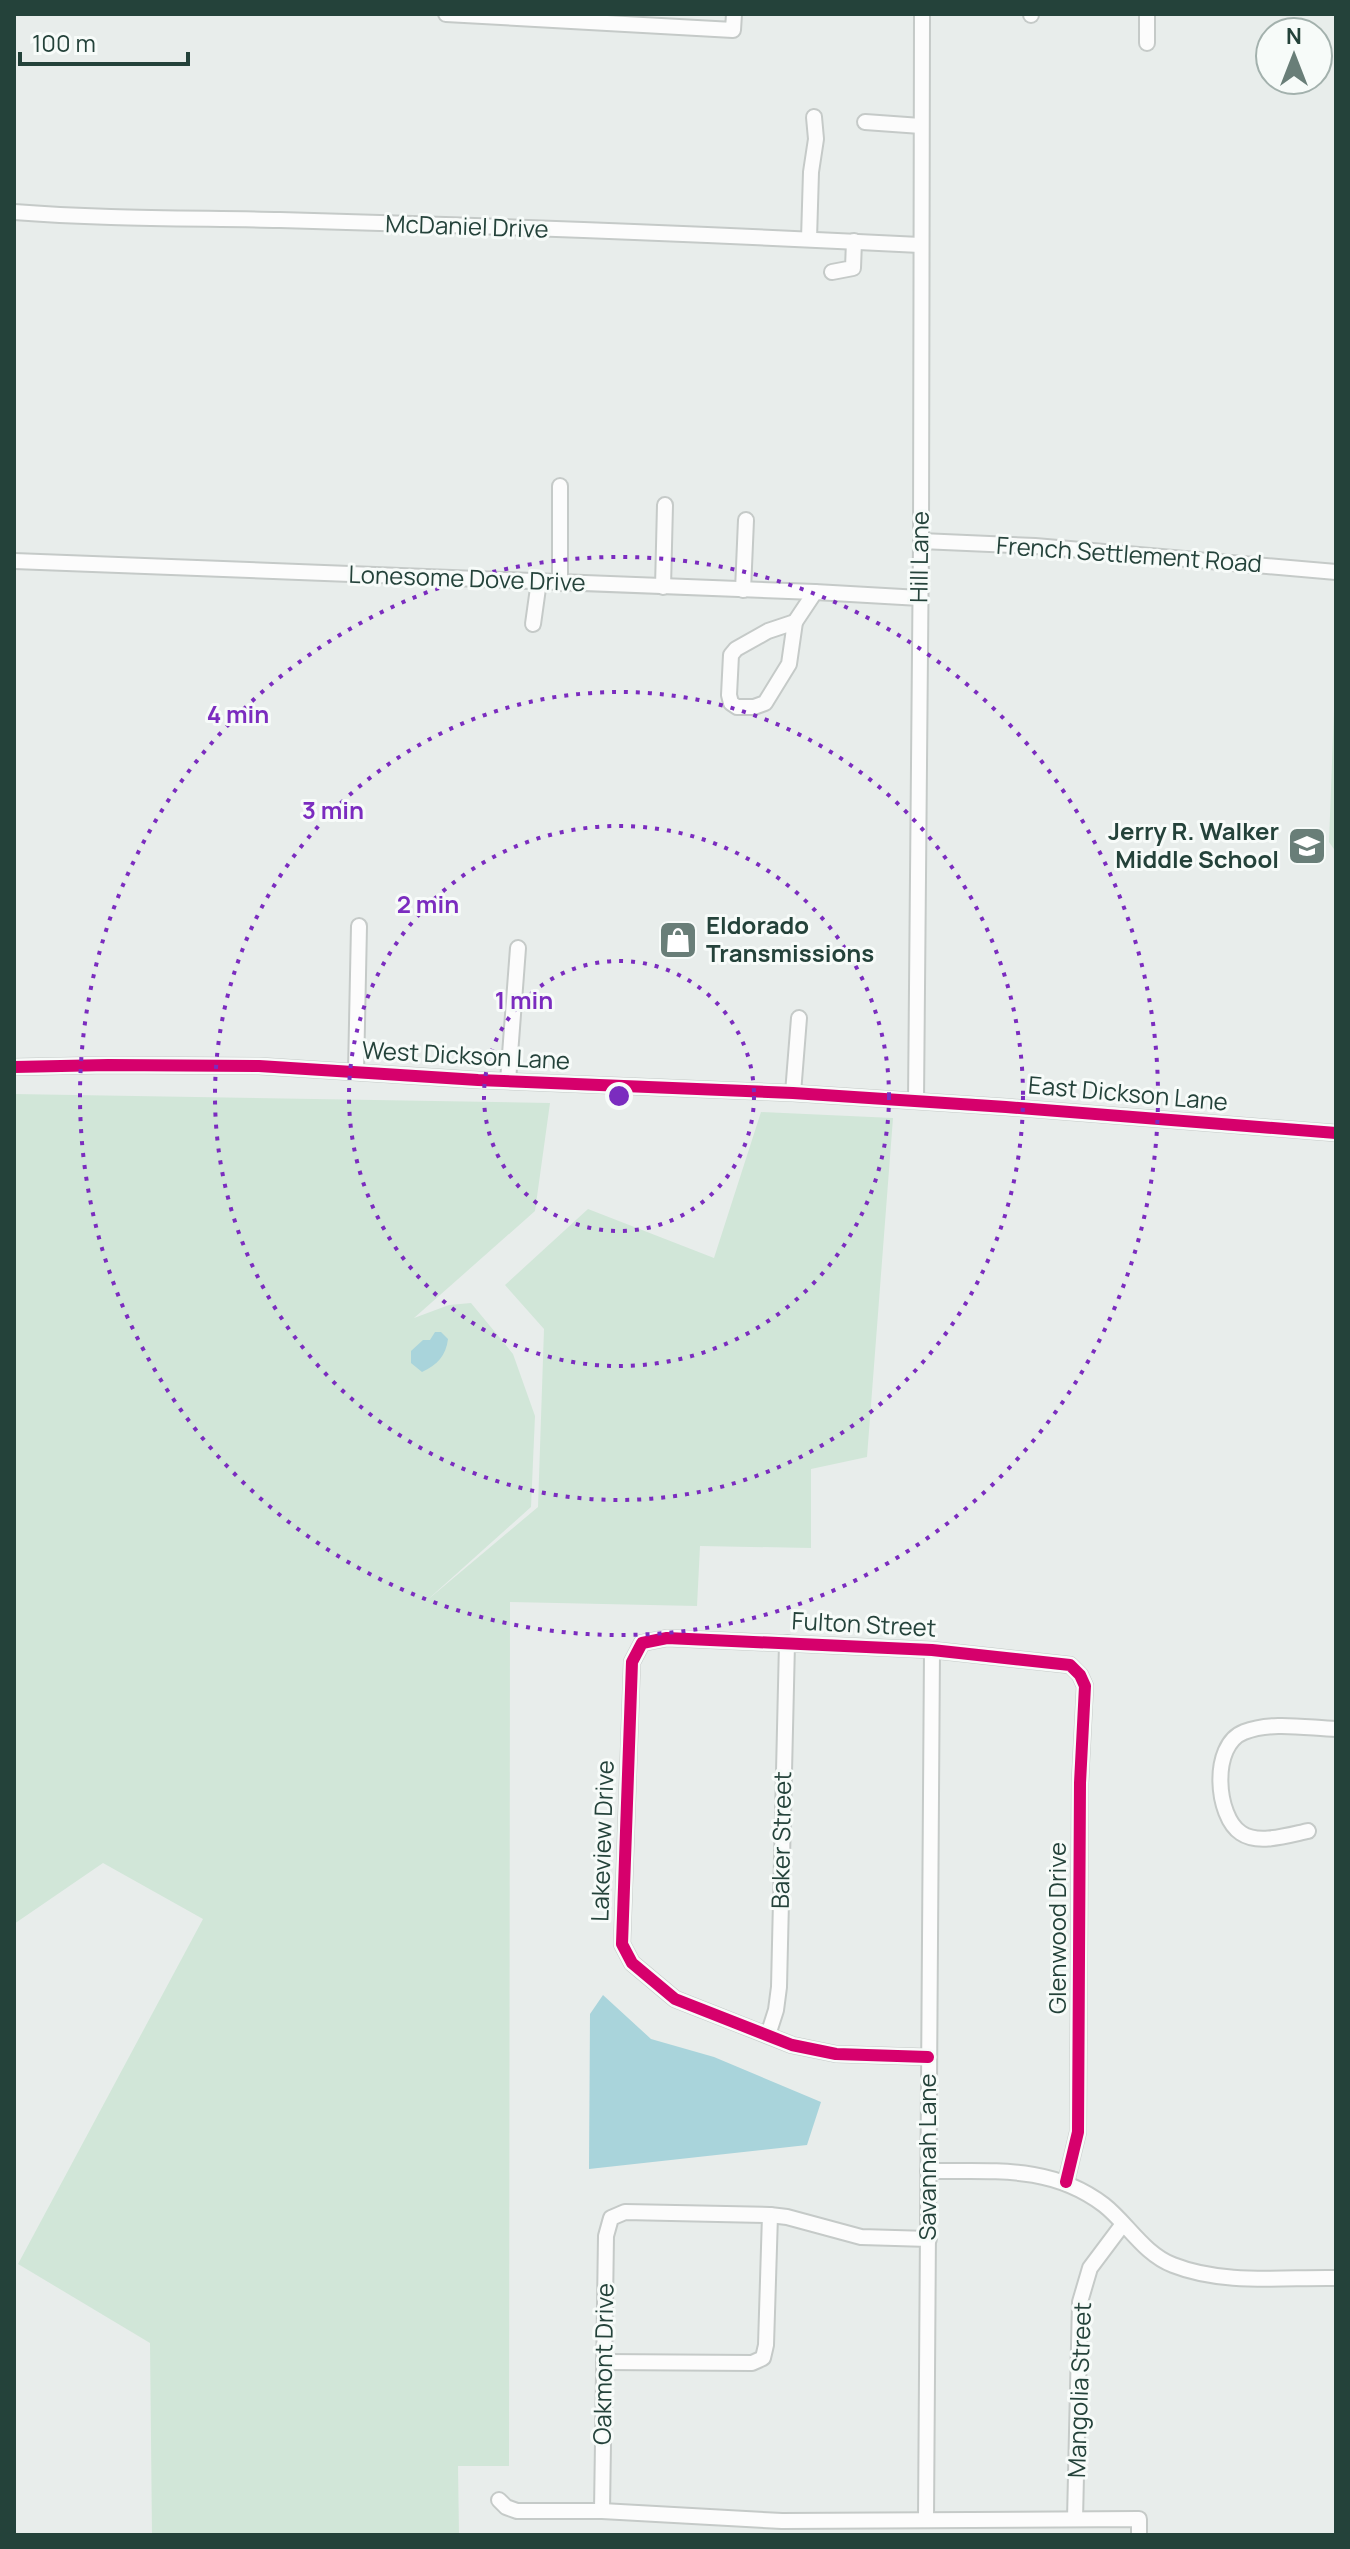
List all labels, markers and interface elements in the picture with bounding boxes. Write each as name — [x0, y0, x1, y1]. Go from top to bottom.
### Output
scale bar — [20, 16, 188, 66]
north arrow — [1254, 16, 1334, 96]
text: N — [1286, 21, 1302, 51]
text: 100 m — [32, 26, 96, 59]
street label: McDaniel Drive — [385, 206, 549, 245]
street label: Hill Lane — [901, 511, 936, 603]
street label: French Settlement Road — [995, 528, 1263, 579]
street label: Lonesome Dove Drive — [348, 557, 586, 598]
text: 4 min — [207, 697, 269, 730]
text: 3 min — [302, 793, 364, 826]
place label: Jerry R. Walker Middle School — [1108, 814, 1279, 875]
school or university icon: Jerry R. Walker Middle School — [1286, 825, 1328, 867]
text: 2 min — [397, 887, 459, 920]
place label: Eldorado Transmissions — [706, 908, 874, 969]
shop icon: Eldorado Transmissions — [657, 919, 699, 961]
text: 1 min — [495, 983, 553, 1016]
street label: West Dickson Lane — [361, 1033, 571, 1076]
street label: East Dickson Lane — [1027, 1067, 1229, 1118]
centre of rings — [605, 1082, 633, 1110]
street label: Fulton Street — [791, 1603, 937, 1644]
street label: Lakeview Drive — [582, 1760, 621, 1922]
street label: Baker Street — [763, 1771, 798, 1909]
street label: Glenwood Drive — [1040, 1842, 1073, 2014]
street label: Savannah Lane — [910, 2073, 943, 2241]
street label: Oakmont Drive — [585, 2283, 620, 2445]
street label: Mangolia Street — [1059, 2301, 1098, 2478]

